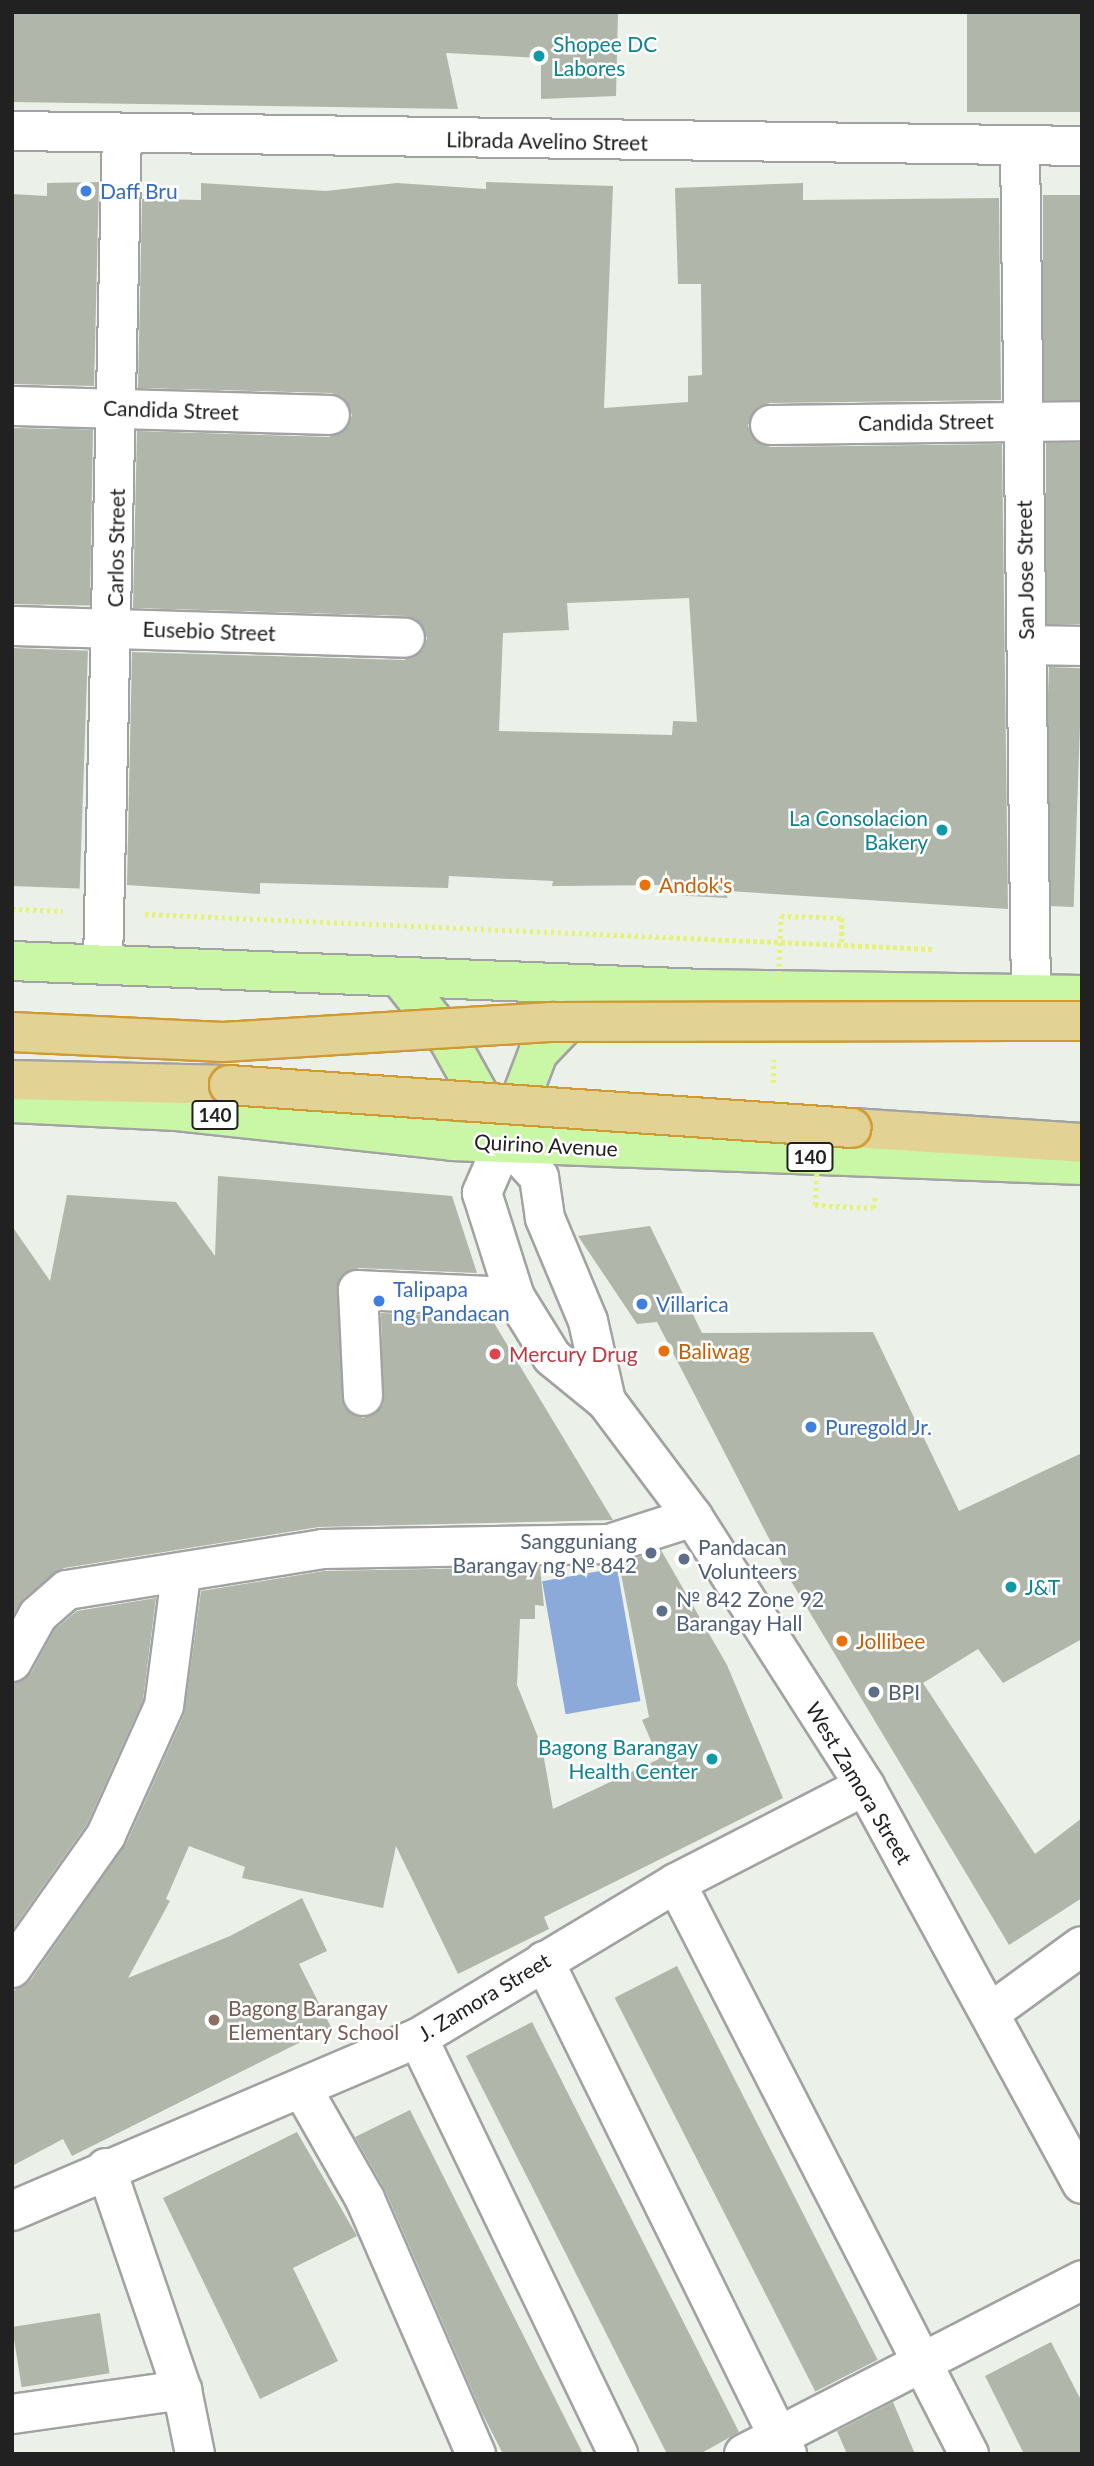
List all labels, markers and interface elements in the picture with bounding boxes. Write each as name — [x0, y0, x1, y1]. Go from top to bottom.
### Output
place label: Shopee DC Labores — [553, 31, 657, 81]
marker: Shopee DC Labores — [531, 48, 547, 64]
street label: Librada Avelino Street — [446, 127, 648, 155]
place label: Daff Bru — [100, 178, 178, 204]
marker: Daff Bru — [78, 183, 94, 199]
street label: Candida Street — [103, 395, 239, 425]
street label: Candida Street — [858, 408, 994, 436]
street label: Carlos Street — [102, 488, 130, 608]
street label: San Jose Street — [1011, 500, 1039, 640]
street label: Eusebio Street — [142, 616, 276, 646]
place label: La Consolacion Bakery — [789, 805, 928, 855]
marker: La Consolacion Bakery — [934, 822, 950, 838]
place label: Andok's — [659, 872, 732, 898]
marker: Andok's — [637, 877, 653, 893]
road number: 140 — [190, 1100, 240, 1130]
street label: Quirino Avenue — [473, 1129, 619, 1161]
road number: 140 — [786, 1142, 834, 1172]
place label: Talipapa ng Pandacan — [393, 1276, 510, 1326]
place label: Villarica — [656, 1291, 729, 1317]
marker: Talipapa ng Pandacan — [371, 1293, 387, 1309]
marker: Villarica — [634, 1296, 650, 1312]
place label: Baliwag — [678, 1338, 750, 1364]
place label: Mercury Drug — [509, 1341, 638, 1367]
marker: Baliwag — [656, 1343, 672, 1359]
marker: Mercury Drug — [487, 1346, 503, 1362]
place label: Puregold Jr. — [825, 1414, 933, 1440]
marker: Puregold Jr. — [803, 1419, 819, 1435]
place label: Sangguniang Barangay ng № 842 — [452, 1528, 637, 1578]
place label: Pandacan Volunteers — [698, 1534, 797, 1584]
marker: Sangguniang Barangay ng № 842 — [643, 1545, 659, 1561]
marker: Pandacan Volunteers — [676, 1551, 692, 1567]
place label: J&T — [1025, 1574, 1060, 1600]
marker: J&T — [1003, 1579, 1019, 1595]
place label: № 842 Zone 92 Barangay Hall — [676, 1586, 824, 1636]
marker: № 842 Zone 92 Barangay Hall — [654, 1603, 670, 1619]
place label: Jollibee — [856, 1628, 925, 1654]
marker: Jollibee — [834, 1633, 850, 1649]
place label: BPI — [888, 1679, 920, 1705]
marker: BPI — [866, 1684, 882, 1700]
street label: West Zamora Street — [801, 1697, 917, 1869]
place label: Bagong Barangay Health Center — [538, 1734, 698, 1784]
marker: Bagong Barangay Health Center — [704, 1751, 720, 1767]
street label: J. Zamora Street — [413, 1948, 555, 2046]
place label: Bagong Barangay Elementary School — [228, 1995, 400, 2045]
marker: Bagong Barangay Elementary School — [206, 2012, 222, 2028]

